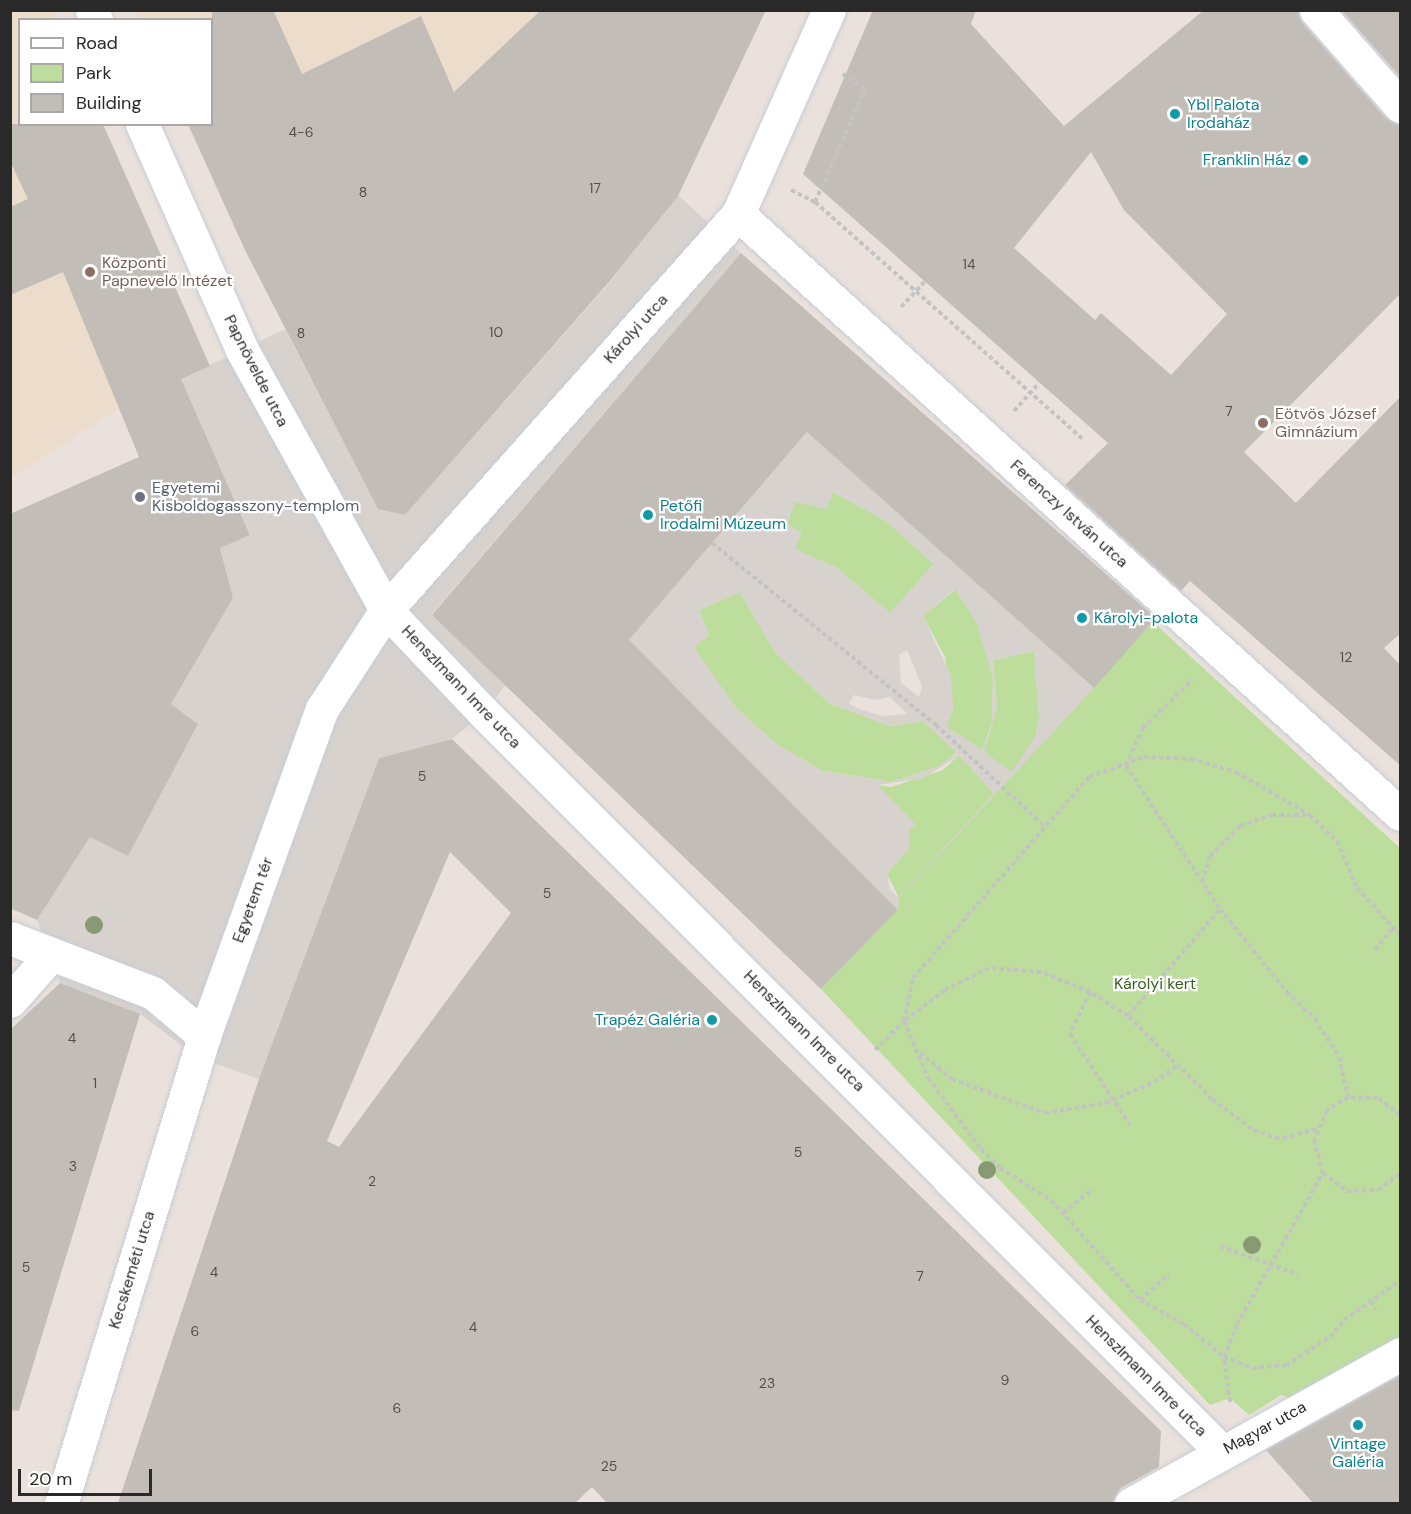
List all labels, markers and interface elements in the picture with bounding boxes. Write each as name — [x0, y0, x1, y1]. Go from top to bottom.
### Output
legend — [18, 18, 213, 126]
text: Road — [76, 31, 118, 55]
text: Park — [76, 61, 112, 85]
text: Building — [76, 91, 141, 115]
place label: Ybl Palota Irodaház — [1187, 95, 1259, 133]
marker: Ybl Palota Irodaház — [1168, 107, 1182, 121]
house number: 4-6 — [289, 124, 313, 140]
place label: Franklin Ház — [1203, 150, 1291, 170]
marker: Franklin Ház — [1296, 153, 1310, 167]
house number: 17 — [589, 180, 601, 196]
house number: 8 — [359, 184, 367, 200]
place label: Központi Papnevelő Intézet — [102, 253, 232, 291]
house number: 14 — [963, 256, 975, 272]
marker: Központi Papnevelő Intézet — [83, 265, 97, 279]
street label: Károlyi utca — [600, 290, 672, 368]
street label: Papnövelde utca — [220, 312, 292, 430]
house number: 10 — [489, 324, 503, 340]
house number: 8 — [297, 325, 305, 341]
house number: 7 — [1225, 403, 1233, 419]
place label: Eötvös József Gimnázium — [1275, 404, 1377, 442]
marker: Eötvös József Gimnázium — [1256, 416, 1270, 430]
street label: Ferenczy István utca — [1006, 456, 1132, 572]
place label: Egyetemi Kisboldogasszony-templom — [152, 478, 359, 516]
marker: Egyetemi Kisboldogasszony-templom — [133, 490, 147, 504]
place label: Petőfi Irodalmi Múzeum — [660, 496, 786, 534]
marker: Petőfi Irodalmi Múzeum — [641, 508, 655, 522]
place label: Károlyi-palota — [1094, 608, 1198, 628]
marker: Károlyi-palota — [1075, 611, 1089, 625]
street label: Henszlmann Imre utca — [397, 621, 525, 753]
house number: 12 — [1340, 649, 1352, 665]
house number: 5 — [418, 768, 426, 784]
street label: Egyetem tér — [229, 855, 277, 945]
house number: 5 — [543, 885, 551, 901]
street label: Henszlmann Imre utca — [739, 966, 869, 1096]
park label: Károlyi kert — [1114, 974, 1196, 994]
place label: Trapéz Galéria — [595, 1010, 700, 1030]
marker: Trapéz Galéria — [705, 1013, 719, 1027]
house number: 4 — [68, 1030, 76, 1046]
house number: 1 — [93, 1075, 97, 1091]
house number: 5 — [794, 1144, 802, 1160]
house number: 3 — [69, 1158, 77, 1174]
house number: 2 — [368, 1173, 376, 1189]
street label: Kecskeméti utca — [105, 1209, 159, 1331]
house number: 5 — [22, 1259, 30, 1275]
house number: 4 — [210, 1264, 218, 1280]
house number: 7 — [916, 1268, 924, 1284]
street label: Henszlmann Imre utca — [1081, 1311, 1211, 1441]
house number: 4 — [469, 1319, 477, 1335]
house number: 6 — [191, 1323, 199, 1339]
house number: 9 — [1001, 1372, 1009, 1388]
house number: 23 — [759, 1375, 775, 1391]
street label: Magyar utca — [1220, 1397, 1310, 1459]
house number: 6 — [393, 1400, 401, 1416]
marker: Vintage Galéria — [1351, 1418, 1365, 1432]
place label: Vintage Galéria — [1330, 1434, 1386, 1472]
scale bar — [21, 1457, 154, 1495]
house number: 25 — [601, 1458, 617, 1474]
text: 20 m — [29, 1467, 72, 1491]

